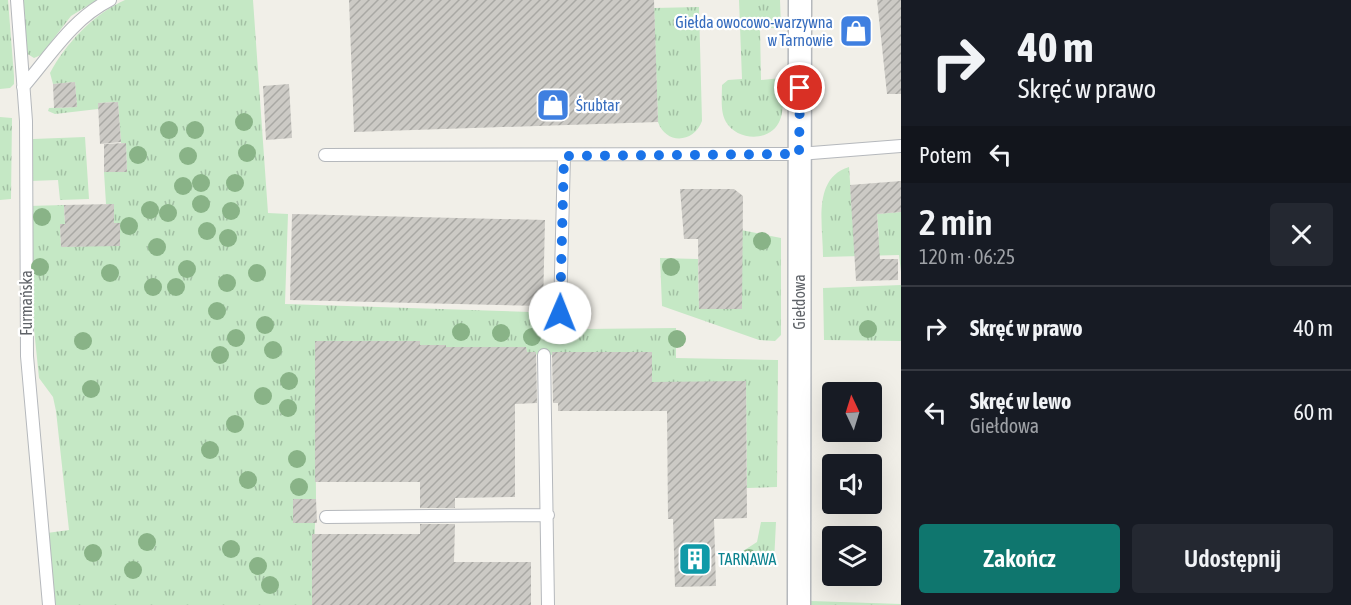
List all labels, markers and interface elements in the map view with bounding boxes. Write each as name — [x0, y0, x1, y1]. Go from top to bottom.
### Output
place label: Giełda owocowo-warzywna w Tarnowie — [675, 13, 833, 49]
shop icon: Giełda owocowo-warzywna w Tarnowie — [838, 13, 874, 49]
text: 40 m — [1018, 23, 1093, 71]
icon: right — [919, 24, 997, 102]
pin — [774, 62, 825, 113]
icon: arrive — [783, 71, 816, 104]
text: Skręć w prawo — [1018, 73, 1156, 104]
shop icon: Śrubtar — [535, 87, 571, 123]
place label: Śrubtar — [576, 95, 620, 114]
icon: left — [984, 138, 1017, 171]
text: Potem — [919, 142, 972, 168]
text: 2 min — [919, 201, 993, 243]
button: close — [1270, 203, 1333, 266]
text: 120 m · 06:25 — [919, 245, 1015, 268]
street label: Furmańska — [17, 270, 35, 336]
street label: Giełdowa — [790, 274, 808, 330]
position arrow — [528, 281, 592, 345]
icon: right — [919, 312, 952, 345]
text: Skręć w prawo — [970, 315, 1083, 341]
text: 40 m — [1293, 315, 1333, 341]
north arrow — [822, 382, 882, 442]
map controls — [822, 382, 882, 586]
text: Skręć w lewo — [970, 388, 1071, 414]
icon: left — [919, 396, 952, 429]
text: 60 m — [1293, 399, 1333, 425]
text: Giełdowa — [970, 414, 1039, 437]
button: sound — [822, 454, 882, 514]
button: Zakończ — [919, 524, 1120, 593]
button: Udostępnij — [1132, 524, 1333, 593]
button: layers — [822, 526, 882, 586]
building icon: TARNAWA — [677, 541, 713, 577]
place label: TARNAWA — [718, 550, 776, 568]

